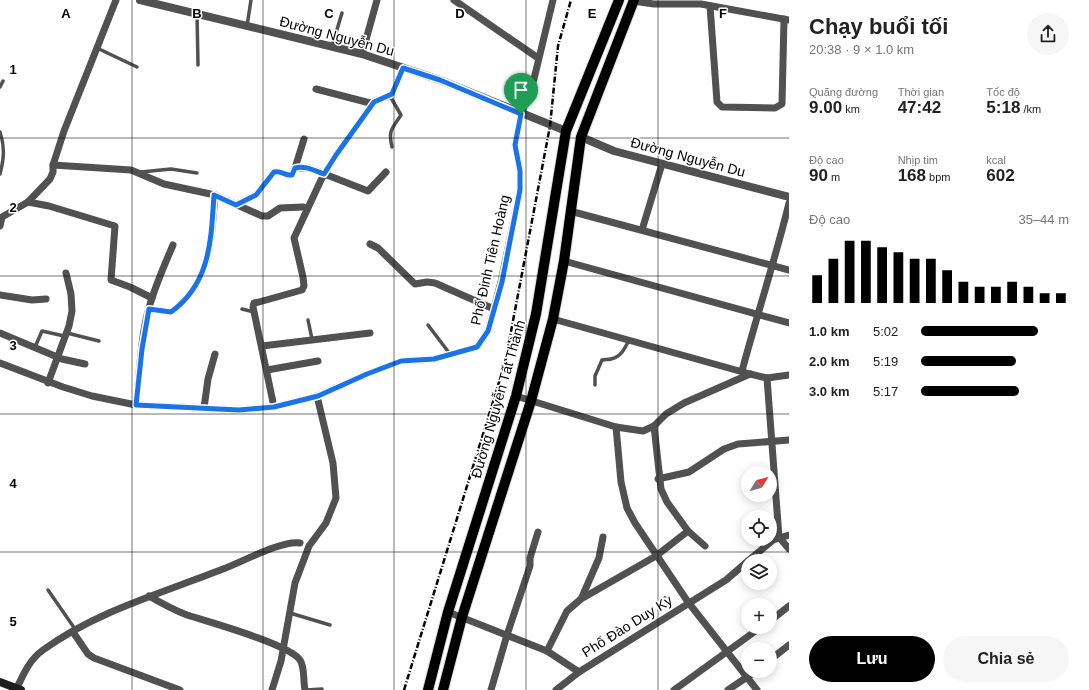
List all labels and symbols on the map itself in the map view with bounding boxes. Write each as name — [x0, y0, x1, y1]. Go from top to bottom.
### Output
text: A — [61, 6, 71, 21]
text: B — [192, 6, 202, 21]
text: C — [324, 6, 334, 21]
text: D — [455, 6, 465, 21]
text: E — [588, 6, 597, 21]
text: F — [719, 6, 727, 21]
street label: Đường Nguyễn Du — [278, 13, 396, 59]
text: 1 — [9, 62, 17, 77]
pin — [504, 73, 538, 114]
street label: Đường Nguyễn Du — [629, 134, 747, 180]
street label: Phố Đinh Tiên Hoàng — [467, 193, 513, 327]
text: 2 — [9, 200, 17, 215]
street label: Đường Nguyễn Tất Thành — [468, 318, 528, 480]
text: 3 — [9, 338, 17, 353]
north arrow — [741, 466, 777, 502]
text: 4 — [9, 476, 17, 491]
street label: Phố Đào Duy Kỳ — [579, 592, 675, 660]
text: 5 — [9, 614, 17, 629]

